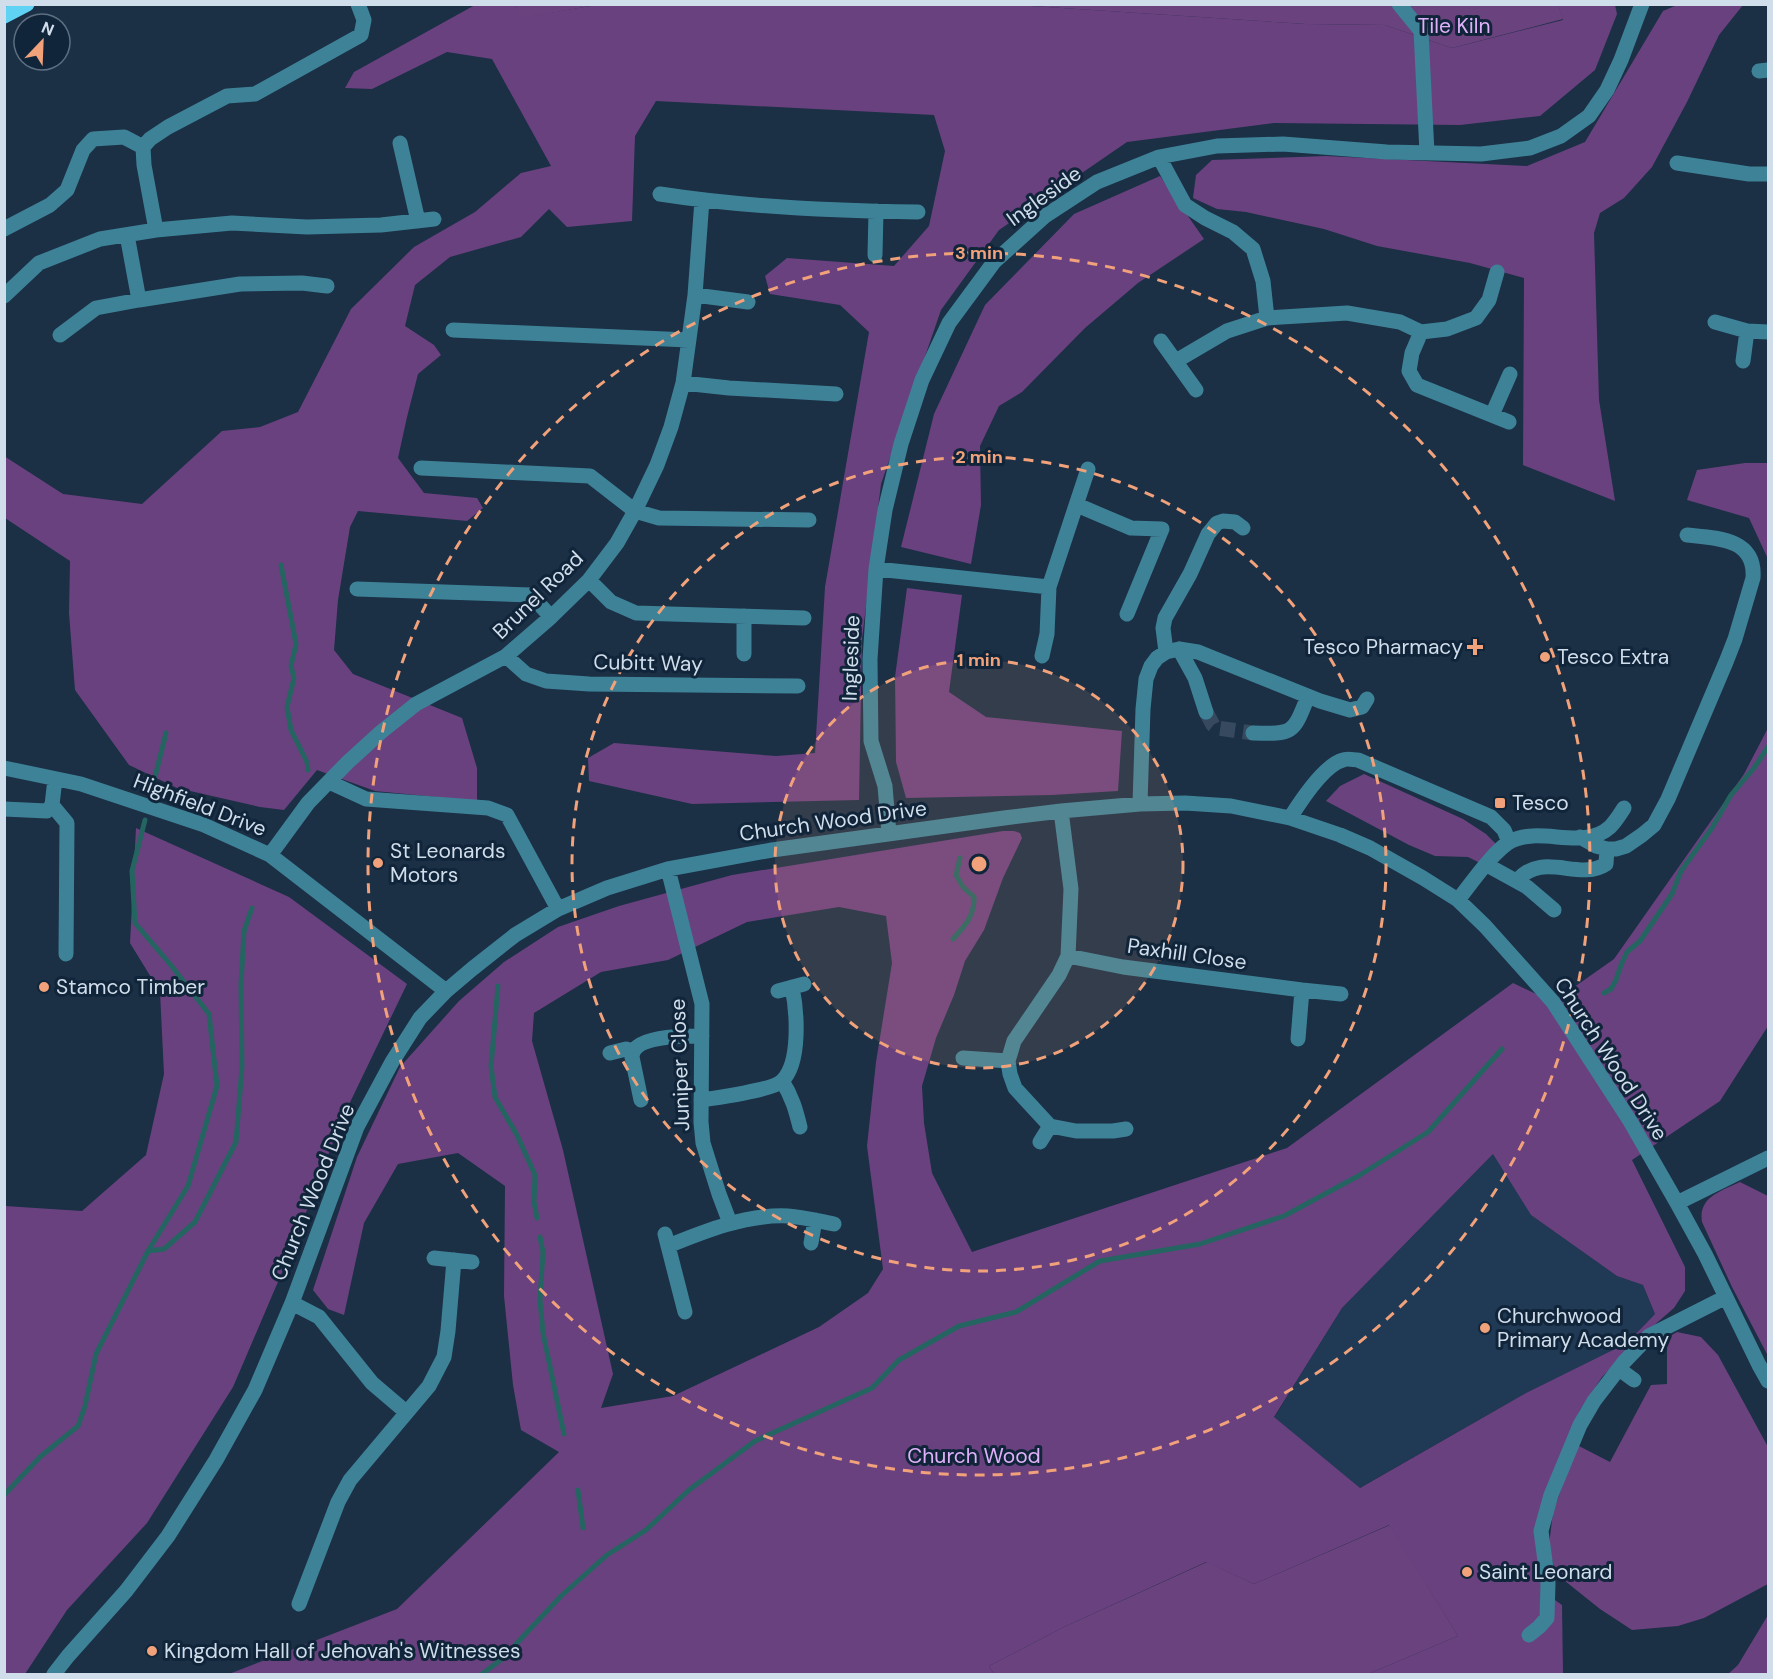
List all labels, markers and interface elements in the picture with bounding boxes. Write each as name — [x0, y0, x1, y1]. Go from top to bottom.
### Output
north arrow — [12, 12, 72, 72]
park label: Tile Kiln — [1417, 12, 1491, 40]
text: N — [38, 17, 57, 41]
street label: Ingleside — [1001, 159, 1087, 233]
text: 3 min — [955, 241, 1003, 265]
text: 2 min — [955, 445, 1003, 469]
street label: Brunel Road — [487, 545, 589, 645]
street label: Ingleside — [836, 614, 866, 701]
place label: Tesco Pharmacy — [1303, 633, 1463, 661]
marker: Tesco Pharmacy — [1468, 640, 1482, 654]
place label: Tesco Extra — [1557, 643, 1669, 671]
street label: Cubitt Way — [593, 648, 703, 678]
text: 1 min — [957, 648, 1001, 672]
marker: Tesco Extra — [1538, 650, 1552, 664]
street label: Highfield Drive — [130, 767, 270, 843]
place label: Tesco — [1512, 789, 1569, 817]
street label: Church Wood Drive — [738, 794, 929, 848]
marker: Tesco — [1493, 796, 1507, 810]
place label: St Leonards Motors — [390, 837, 506, 889]
centre of rings — [969, 854, 989, 874]
marker: St Leonards Motors — [371, 856, 385, 870]
street label: Paxhill Close — [1125, 932, 1249, 976]
street label: Church Wood Drive — [1548, 972, 1674, 1146]
place label: Stamco Timber — [56, 973, 205, 1001]
marker: Stamco Timber — [37, 980, 51, 994]
street label: Juniper Close — [664, 998, 696, 1132]
street label: Church Wood Drive — [265, 1099, 361, 1285]
place label: Churchwood Primary Academy — [1497, 1302, 1669, 1354]
marker: Churchwood Primary Academy — [1478, 1321, 1492, 1335]
park label: Church Wood — [907, 1442, 1041, 1470]
place label: Saint Leonard — [1479, 1558, 1613, 1586]
marker: Saint Leonard — [1460, 1565, 1474, 1579]
place label: Kingdom Hall of Jehovah's Witnesses — [164, 1637, 520, 1665]
marker: Kingdom Hall of Jehovah's Witnesses — [145, 1644, 159, 1658]

